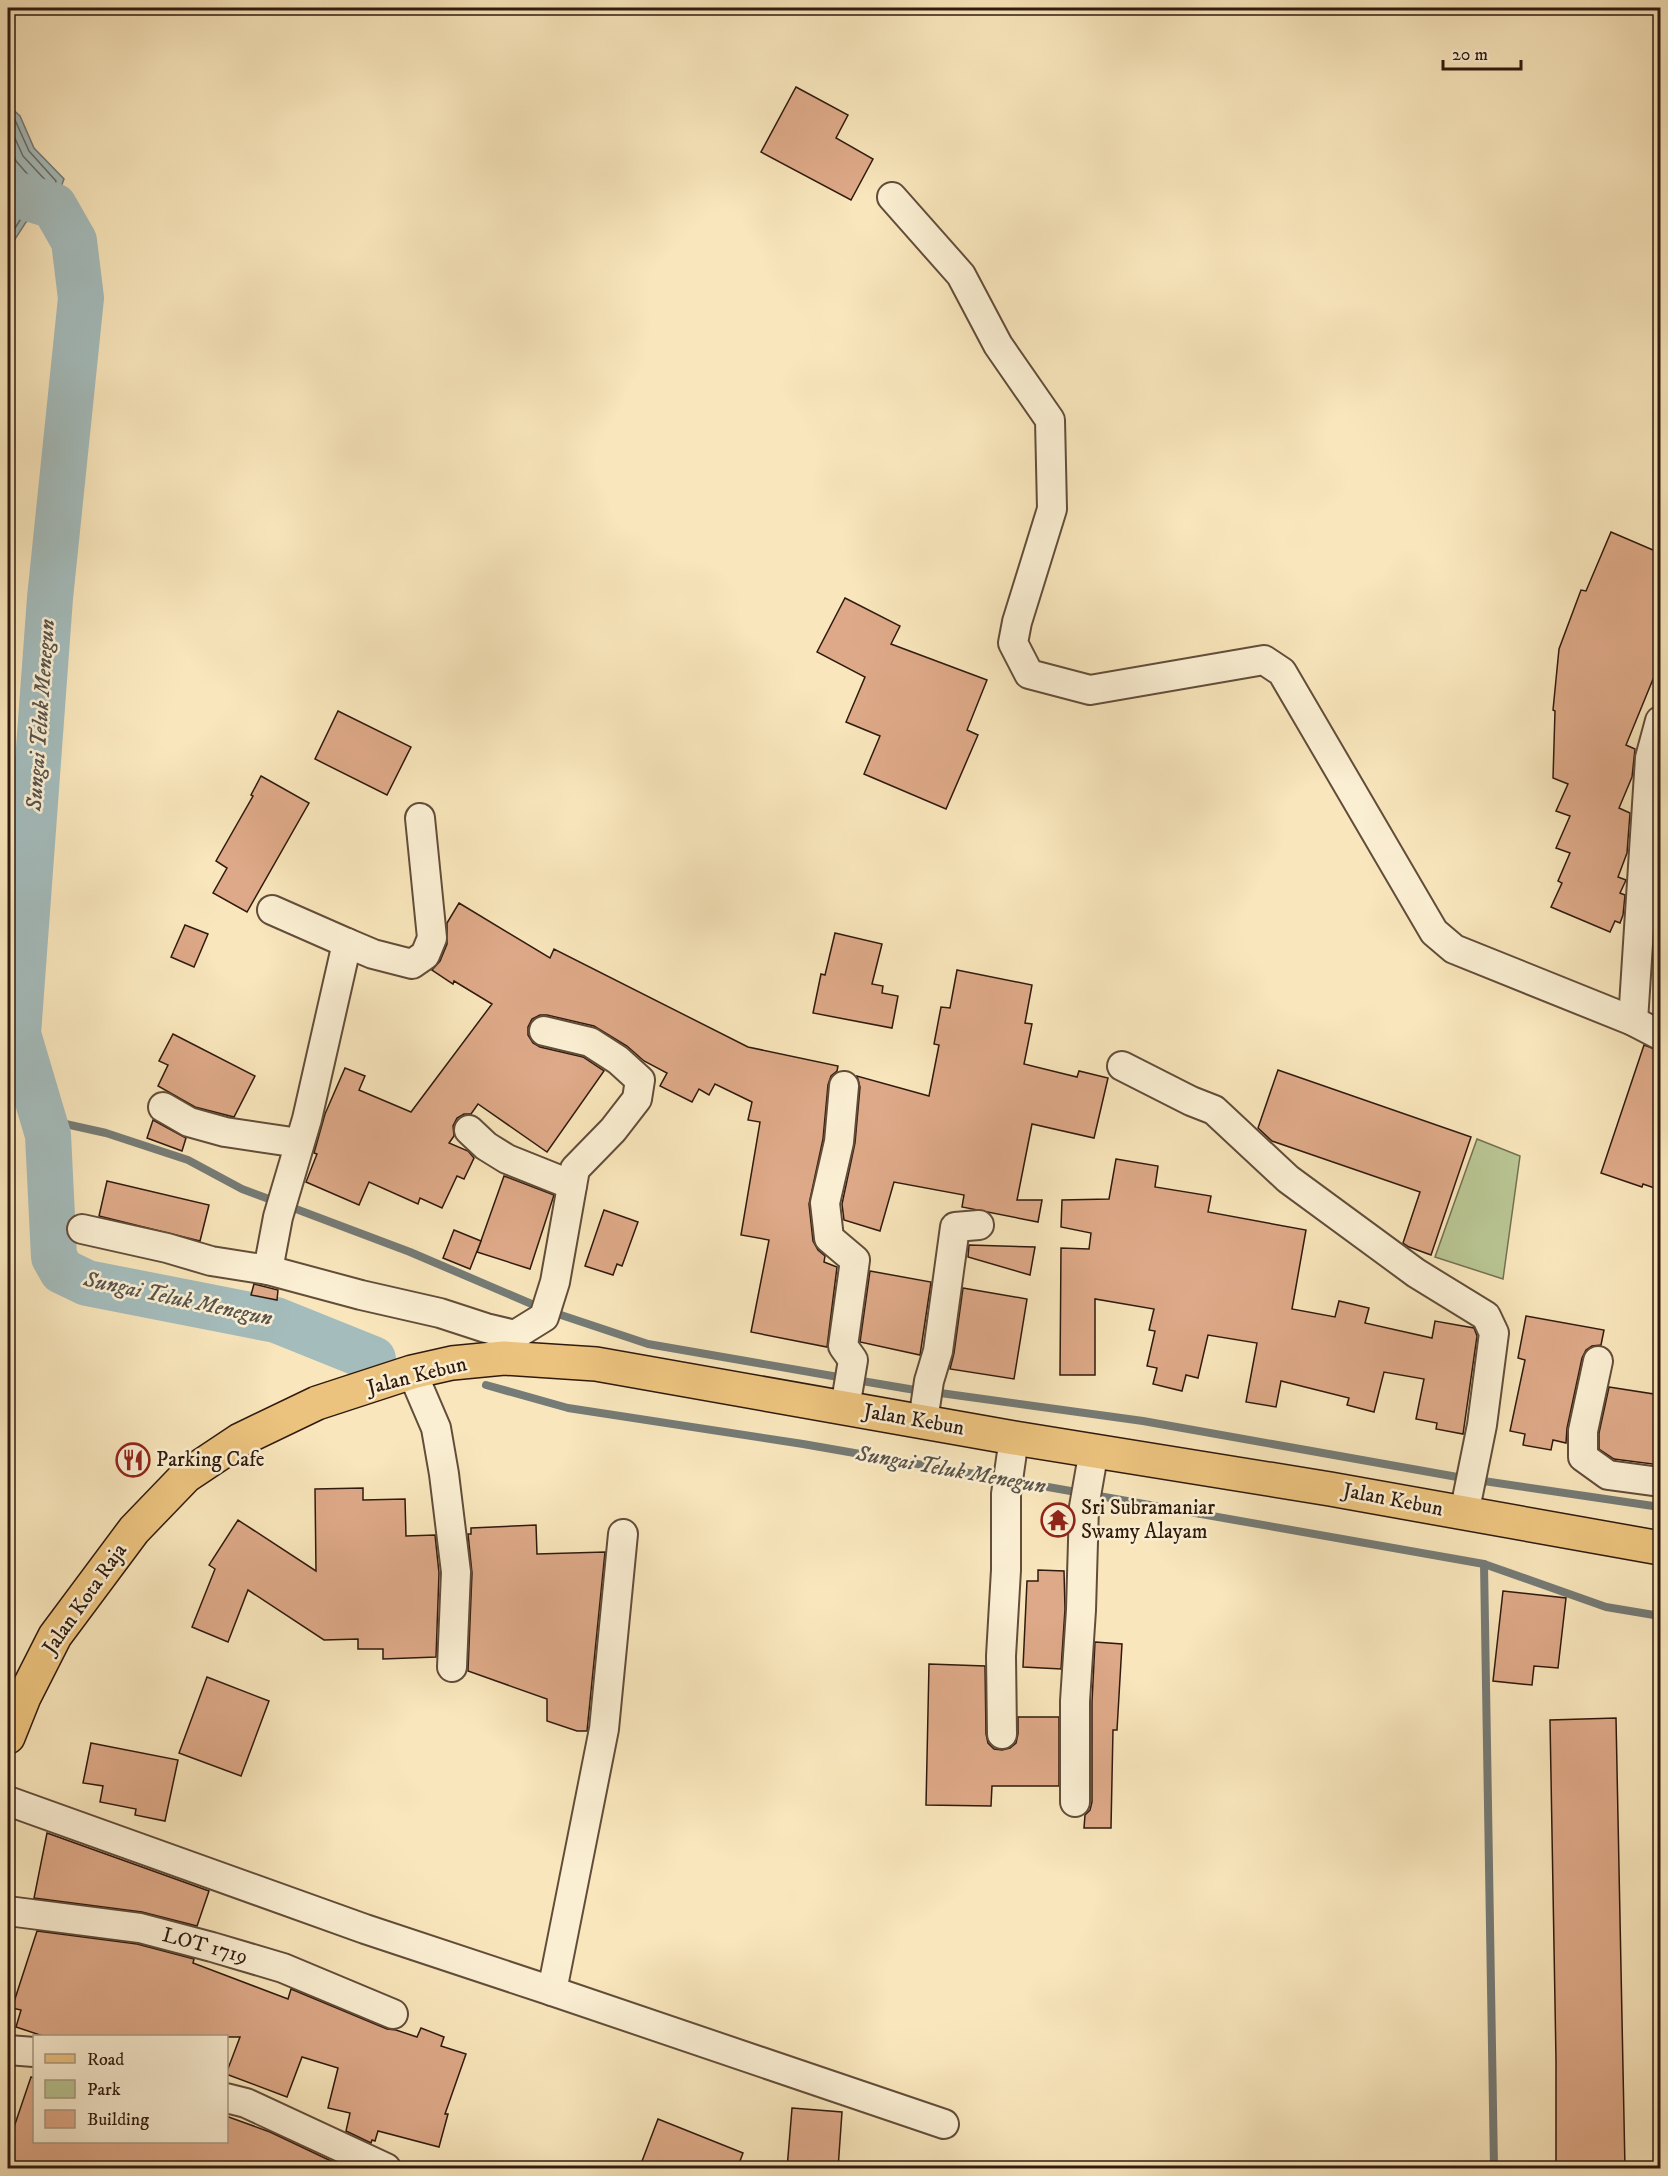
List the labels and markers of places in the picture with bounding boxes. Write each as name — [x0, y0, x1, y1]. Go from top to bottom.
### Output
restaurant icon: Parking Cafe — [115, 1442, 151, 1478]
place label: Parking Cafe — [156, 1447, 265, 1473]
place label: Sri Subramaniar Swamy Alayam — [1081, 1495, 1215, 1545]
temple icon: Sri Subramaniar Swamy Alayam — [1040, 1502, 1076, 1538]

